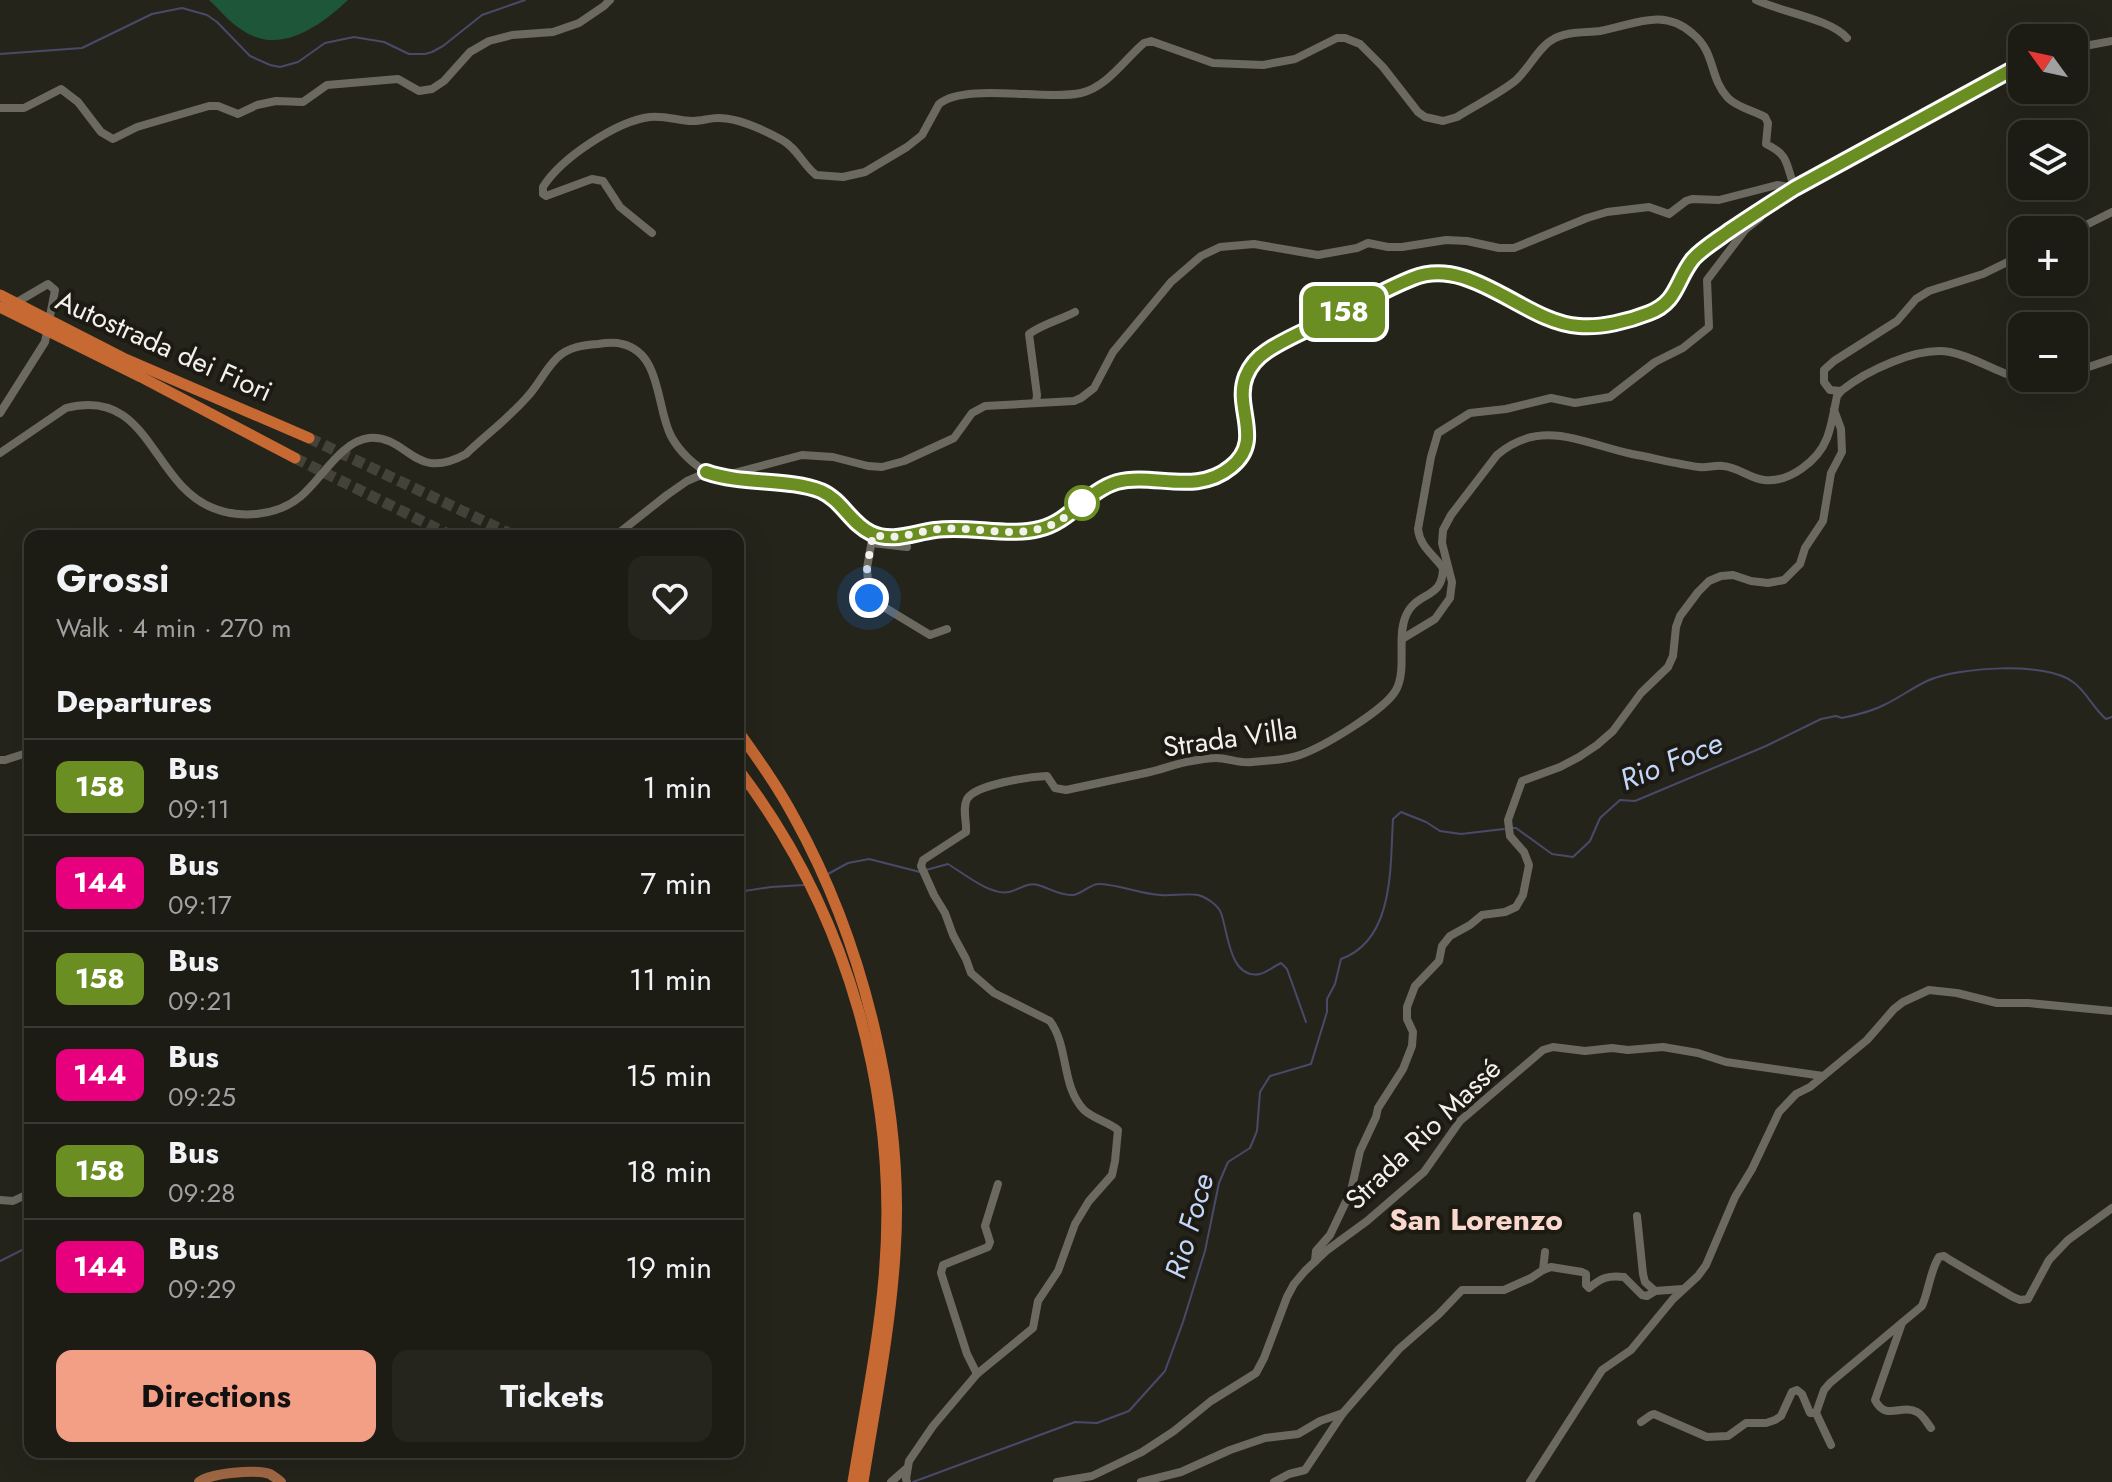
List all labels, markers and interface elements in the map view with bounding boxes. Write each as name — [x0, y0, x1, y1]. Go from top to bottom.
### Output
north arrow — [2008, 24, 2088, 104]
map controls — [2008, 24, 2088, 392]
button: layers — [2008, 120, 2088, 200]
button: + — [2008, 216, 2088, 296]
street label: Autostrada dei Fiori — [49, 280, 279, 412]
line badge: 158 — [1298, 286, 1390, 338]
text: 158 — [1319, 291, 1369, 332]
button: − — [2008, 312, 2088, 392]
unlabelled marker — [1065, 486, 1099, 520]
text: Grossi — [56, 551, 170, 606]
button: heart — [628, 556, 712, 640]
your location — [849, 578, 889, 618]
text: Walk · 4 min · 270 m — [56, 609, 292, 647]
text: Departures — [56, 680, 212, 723]
street label: Strada Villa — [1160, 708, 1300, 768]
water label: Rio Foce — [1613, 721, 1729, 801]
text: Bus — [168, 747, 219, 790]
text: 158 — [75, 766, 125, 807]
text: 1 min — [643, 766, 712, 809]
text: 09:11 — [168, 790, 230, 828]
text: Bus — [168, 843, 219, 886]
text: 144 — [73, 862, 127, 903]
text: 7 min — [640, 862, 712, 905]
text: 09:17 — [168, 886, 232, 924]
text: Bus — [168, 939, 219, 982]
text: 158 — [75, 958, 125, 999]
text: 11 min — [629, 958, 712, 1001]
text: 09:21 — [168, 982, 233, 1020]
text: Bus — [168, 1035, 219, 1078]
street label: Strada Rio Massé — [1336, 1049, 1510, 1219]
text: 144 — [73, 1054, 127, 1095]
text: 15 min — [626, 1054, 712, 1097]
text: 09:25 — [168, 1078, 236, 1116]
text: Bus — [168, 1131, 219, 1174]
text: 158 — [75, 1150, 125, 1191]
text: 18 min — [626, 1150, 712, 1193]
water label: Rio Foce — [1154, 1169, 1224, 1283]
text: 09:28 — [168, 1174, 235, 1212]
district label: San Lorenzo — [1389, 1198, 1563, 1241]
text: Bus — [168, 1227, 219, 1270]
text: 144 — [73, 1246, 127, 1287]
text: 19 min — [625, 1246, 712, 1289]
text: 09:29 — [168, 1270, 236, 1308]
button: Directions — [56, 1350, 376, 1442]
button: Tickets — [392, 1350, 712, 1442]

